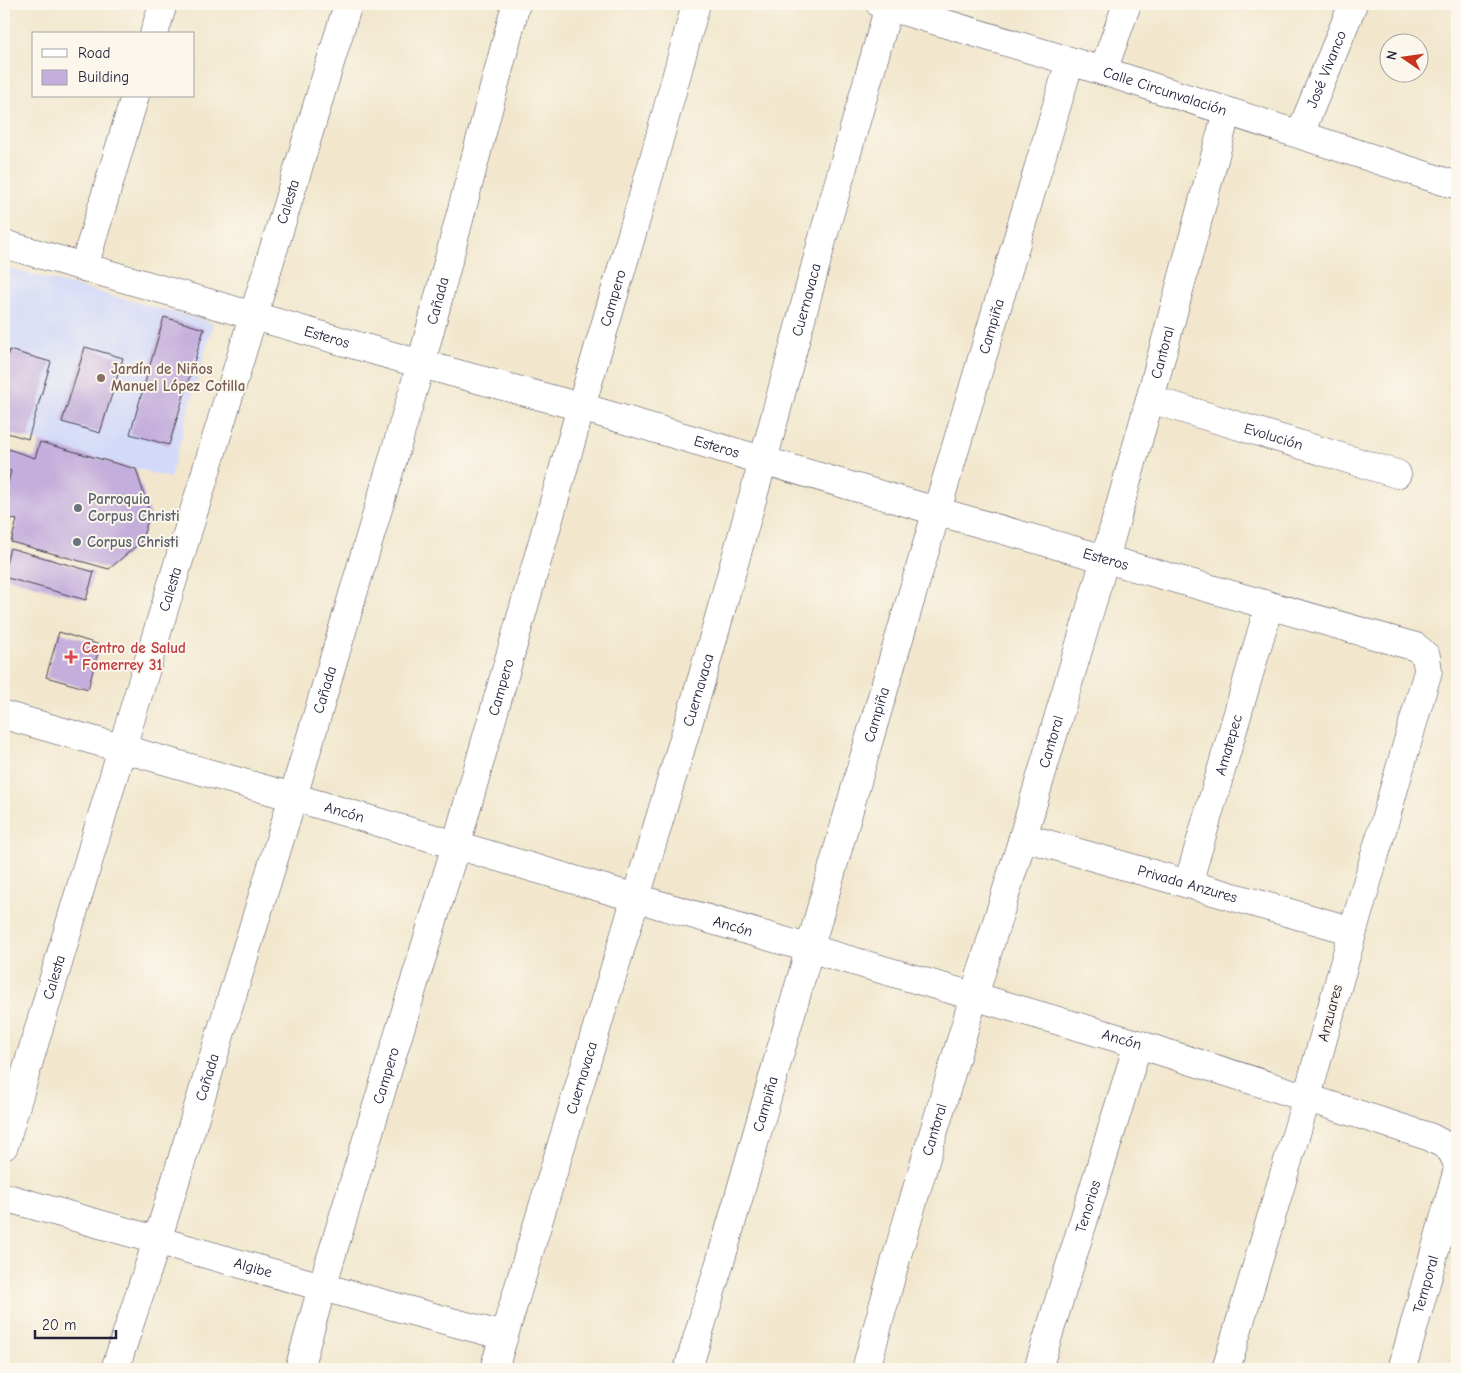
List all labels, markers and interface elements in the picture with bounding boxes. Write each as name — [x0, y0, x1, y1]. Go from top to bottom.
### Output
street label: José Vivanco — [1303, 28, 1350, 111]
legend — [32, 32, 195, 98]
north arrow — [1378, 32, 1428, 82]
text: Road — [78, 44, 110, 62]
text: N — [1383, 49, 1401, 62]
street label: Calle Circunvalación — [1101, 63, 1229, 120]
text: Building — [78, 68, 129, 86]
street label: Calesta — [273, 177, 303, 226]
street label: Cuernavaca — [788, 261, 825, 338]
street label: Campero — [596, 267, 630, 329]
street label: Cañada — [423, 275, 453, 327]
street label: Campiña — [975, 296, 1008, 356]
street label: Esteros — [302, 322, 352, 352]
street label: Cantoral — [1147, 324, 1178, 381]
place label: Jardín de Niños Manuel López Cotilla — [111, 360, 245, 395]
marker: Jardín de Niños Manuel López Cotilla — [95, 372, 107, 384]
street label: Evolución — [1242, 419, 1305, 454]
street label: Esteros — [692, 432, 742, 462]
place label: Parroquia Corpus Christi — [88, 490, 180, 525]
marker: Parroquia Corpus Christi — [72, 502, 84, 514]
place label: Corpus Christi — [87, 533, 179, 551]
marker: Corpus Christi — [71, 536, 83, 548]
street label: Esteros — [1081, 544, 1131, 574]
street label: Calesta — [155, 565, 185, 614]
place label: Centro de Salud Fomerrey 31 — [82, 639, 186, 674]
marker: Centro de Salud Fomerrey 31 — [64, 650, 78, 664]
street label: Cuernavaca — [679, 652, 717, 729]
street label: Campero — [484, 657, 518, 718]
street label: Cañada — [309, 664, 340, 716]
street label: Campiña — [860, 685, 893, 744]
street label: Amatepec — [1211, 712, 1246, 778]
street label: Cantoral — [1035, 713, 1067, 770]
street label: Ancón — [322, 798, 366, 826]
street label: Privada Anzures — [1136, 861, 1239, 907]
street label: Ancón — [711, 912, 755, 941]
street label: Calesta — [39, 953, 69, 1002]
street label: Anzuares — [1314, 982, 1346, 1044]
street label: Ancón — [1100, 1025, 1144, 1054]
street label: Cuernavaca — [562, 1039, 601, 1116]
street label: Campero — [369, 1045, 403, 1106]
street label: Cañada — [191, 1051, 223, 1103]
street label: Campiña — [749, 1074, 782, 1134]
street label: Cantoral — [918, 1101, 951, 1158]
street label: Tenorios — [1071, 1178, 1105, 1235]
street label: Temporal — [1409, 1253, 1442, 1315]
street label: Algibe — [232, 1254, 275, 1282]
scale bar — [35, 1308, 116, 1340]
text: 20 m — [42, 1316, 76, 1334]

